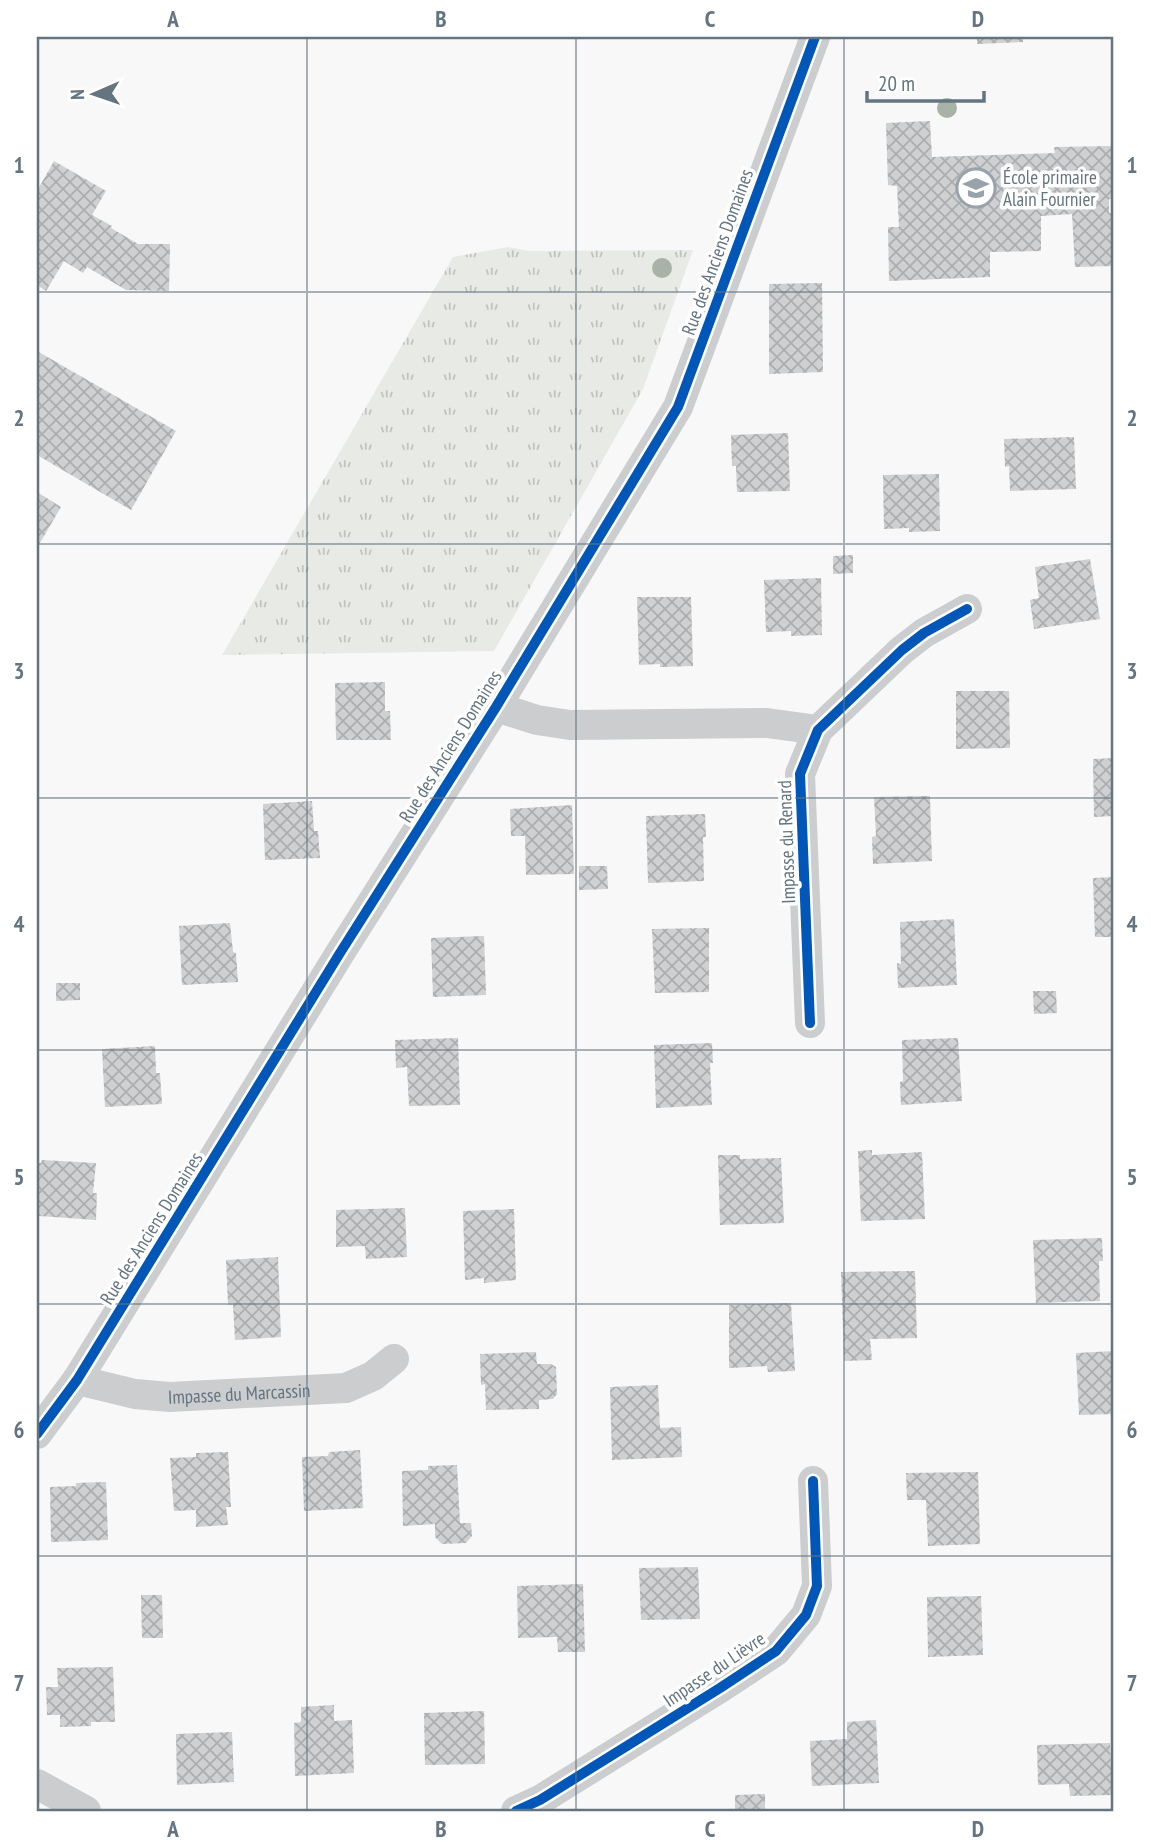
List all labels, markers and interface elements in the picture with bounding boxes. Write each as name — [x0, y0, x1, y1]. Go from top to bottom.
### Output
text: A — [166, 4, 179, 33]
text: B — [435, 4, 447, 33]
text: C — [705, 4, 716, 33]
text: D — [972, 4, 984, 33]
north arrow — [60, 60, 130, 130]
scale bar — [867, 60, 985, 104]
text: 20 m — [878, 70, 915, 97]
text: N — [65, 89, 89, 100]
text: 1 — [14, 150, 25, 179]
text: 1 — [1127, 150, 1138, 179]
place label: École primaire Alain Fournier — [1003, 165, 1097, 211]
street label: Rue des Anciens Domaines — [676, 166, 758, 338]
school or university icon: École primaire Alain Fournier — [955, 167, 997, 209]
text: 2 — [14, 403, 25, 432]
text: 2 — [1127, 403, 1138, 432]
text: 3 — [14, 656, 25, 685]
text: 3 — [1127, 656, 1138, 685]
street label: Rue des Anciens Domaines — [393, 665, 507, 827]
street label: Impasse du Renard — [772, 780, 800, 904]
text: 4 — [14, 909, 25, 938]
text: 4 — [1127, 909, 1138, 938]
street label: Rue des Anciens Domaines — [94, 1147, 208, 1309]
text: 5 — [14, 1162, 25, 1191]
text: 5 — [1127, 1162, 1138, 1191]
street label: Impasse du Marcassin — [167, 1378, 311, 1409]
text: 6 — [14, 1415, 25, 1444]
text: 6 — [1127, 1415, 1138, 1444]
street label: Impasse du Lièvre — [658, 1626, 770, 1712]
text: 7 — [14, 1668, 25, 1697]
text: 7 — [1127, 1668, 1138, 1697]
text: A — [166, 1814, 179, 1843]
text: B — [435, 1814, 447, 1843]
text: C — [705, 1814, 716, 1843]
text: D — [972, 1814, 984, 1843]

